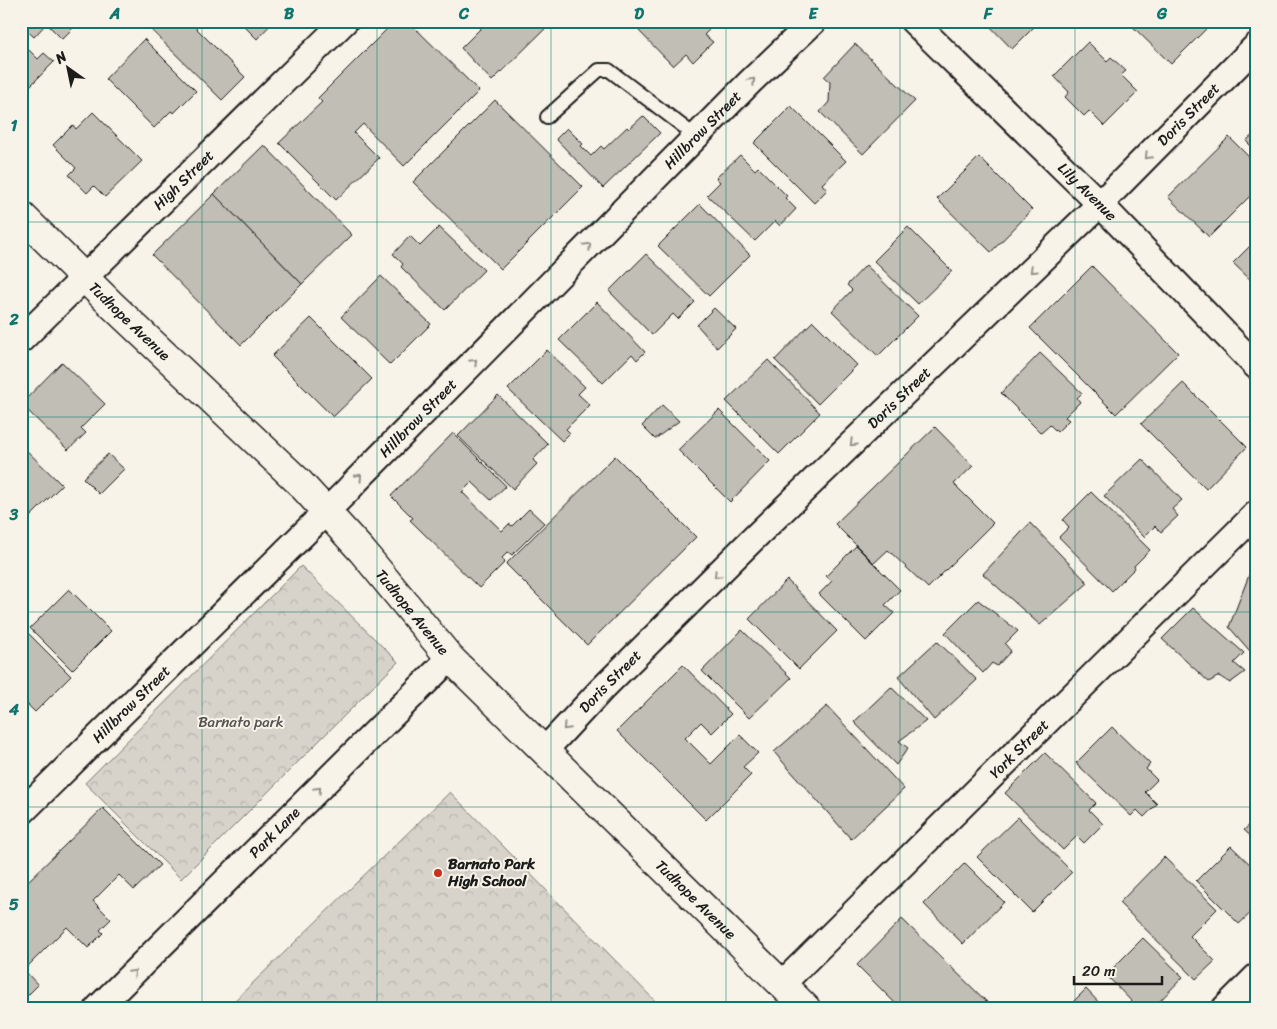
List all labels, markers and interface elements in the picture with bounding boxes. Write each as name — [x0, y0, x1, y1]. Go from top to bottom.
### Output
text: A — [109, 0, 120, 28]
text: B — [284, 0, 295, 28]
text: C — [458, 0, 470, 28]
text: D — [634, 0, 644, 28]
text: E — [809, 0, 819, 28]
text: F — [983, 0, 994, 28]
text: G — [1156, 0, 1168, 28]
north arrow — [42, 42, 92, 92]
text: N — [49, 44, 72, 71]
street label: Doris Street — [1151, 76, 1226, 152]
one-way arrow — [746, 78, 755, 87]
street label: Hillbrow Street — [657, 84, 748, 176]
text: 1 — [11, 111, 18, 140]
street label: High Street — [147, 143, 221, 217]
one-way arrow — [1145, 150, 1154, 159]
street label: Lily Avenue — [1051, 156, 1123, 228]
one-way arrow — [582, 243, 591, 252]
one-way arrow — [1029, 264, 1038, 273]
street label: Tudhope Avenue — [82, 276, 177, 367]
text: 2 — [8, 305, 19, 334]
one-way arrow — [468, 358, 477, 367]
street label: Doris Street — [861, 360, 938, 435]
street label: Hillbrow Street — [373, 372, 464, 464]
one-way arrow — [849, 437, 858, 446]
one-way arrow — [353, 474, 362, 483]
text: 3 — [9, 500, 19, 529]
street label: Tudhope Avenue — [369, 563, 456, 661]
one-way arrow — [714, 569, 723, 578]
street label: Doris Street — [572, 643, 648, 719]
street label: Hillbrow Street — [86, 658, 177, 749]
text: 4 — [8, 695, 19, 724]
park label: Barnato park — [198, 709, 284, 735]
street label: York Street — [983, 713, 1056, 785]
one-way arrow — [563, 722, 572, 731]
one-way arrow — [312, 787, 321, 796]
street label: Park Lane — [243, 800, 307, 864]
place label: Barnato Park High School — [447, 851, 536, 894]
street label: Tudhope Avenue — [649, 853, 742, 946]
marker: Barnato Park High School — [432, 867, 444, 879]
text: 5 — [9, 890, 19, 919]
scale bar — [1074, 954, 1162, 986]
text: 20 m — [1082, 958, 1116, 984]
one-way arrow — [127, 970, 136, 979]

